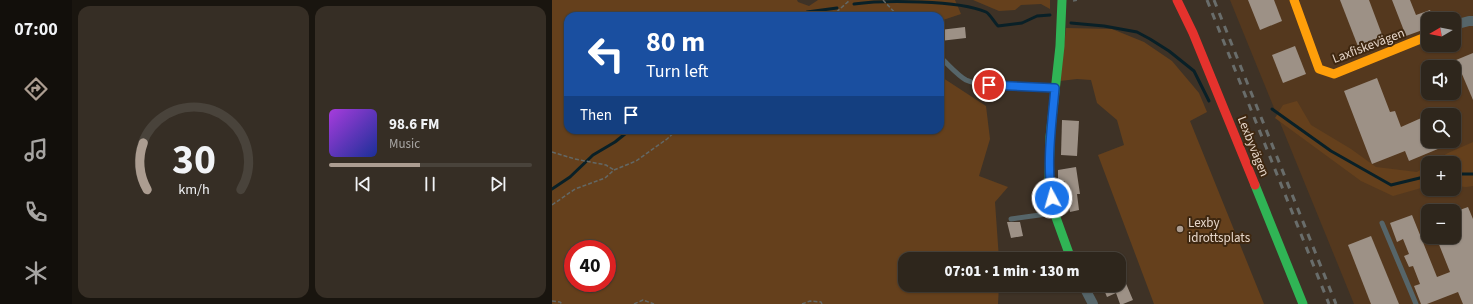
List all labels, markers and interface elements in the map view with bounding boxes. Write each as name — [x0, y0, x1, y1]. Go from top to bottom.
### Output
north arrow — [1421, 12, 1461, 52]
map controls — [1421, 12, 1461, 244]
text: 07:00 — [14, 17, 58, 42]
text: 80 m — [646, 22, 705, 62]
street label: Laxfiskevägen — [1330, 24, 1407, 68]
icon: left — [580, 28, 632, 80]
text: Turn left — [646, 59, 708, 84]
button: sound — [1421, 60, 1461, 100]
pin — [972, 68, 1006, 102]
icon: arrive — [978, 74, 1000, 96]
icon: directions — [22, 75, 50, 103]
icon: arrive — [620, 104, 642, 126]
text: Then — [580, 105, 612, 126]
button: search — [1421, 108, 1461, 148]
street label: Lexbyvägen — [1233, 113, 1273, 179]
text: 98.6 FM — [389, 114, 440, 135]
text: 30 — [172, 130, 215, 190]
text: Music — [389, 135, 420, 153]
icon: music — [22, 136, 50, 164]
button: + — [1421, 156, 1461, 196]
icon: previous — [352, 173, 374, 195]
icon: pause — [419, 173, 441, 195]
icon: next — [487, 173, 509, 195]
position arrow — [1031, 177, 1073, 219]
text: km/h — [178, 179, 209, 200]
icon: phone — [22, 198, 50, 226]
button: − — [1421, 204, 1461, 244]
place label: Lexby idrottsplats — [1188, 214, 1251, 247]
marker: Lexby idrottsplats — [1175, 224, 1185, 234]
speed limit sign: 40 — [564, 240, 616, 292]
icon: climate — [22, 259, 50, 287]
text: 07:01 · 1 min · 130 m — [945, 261, 1079, 282]

